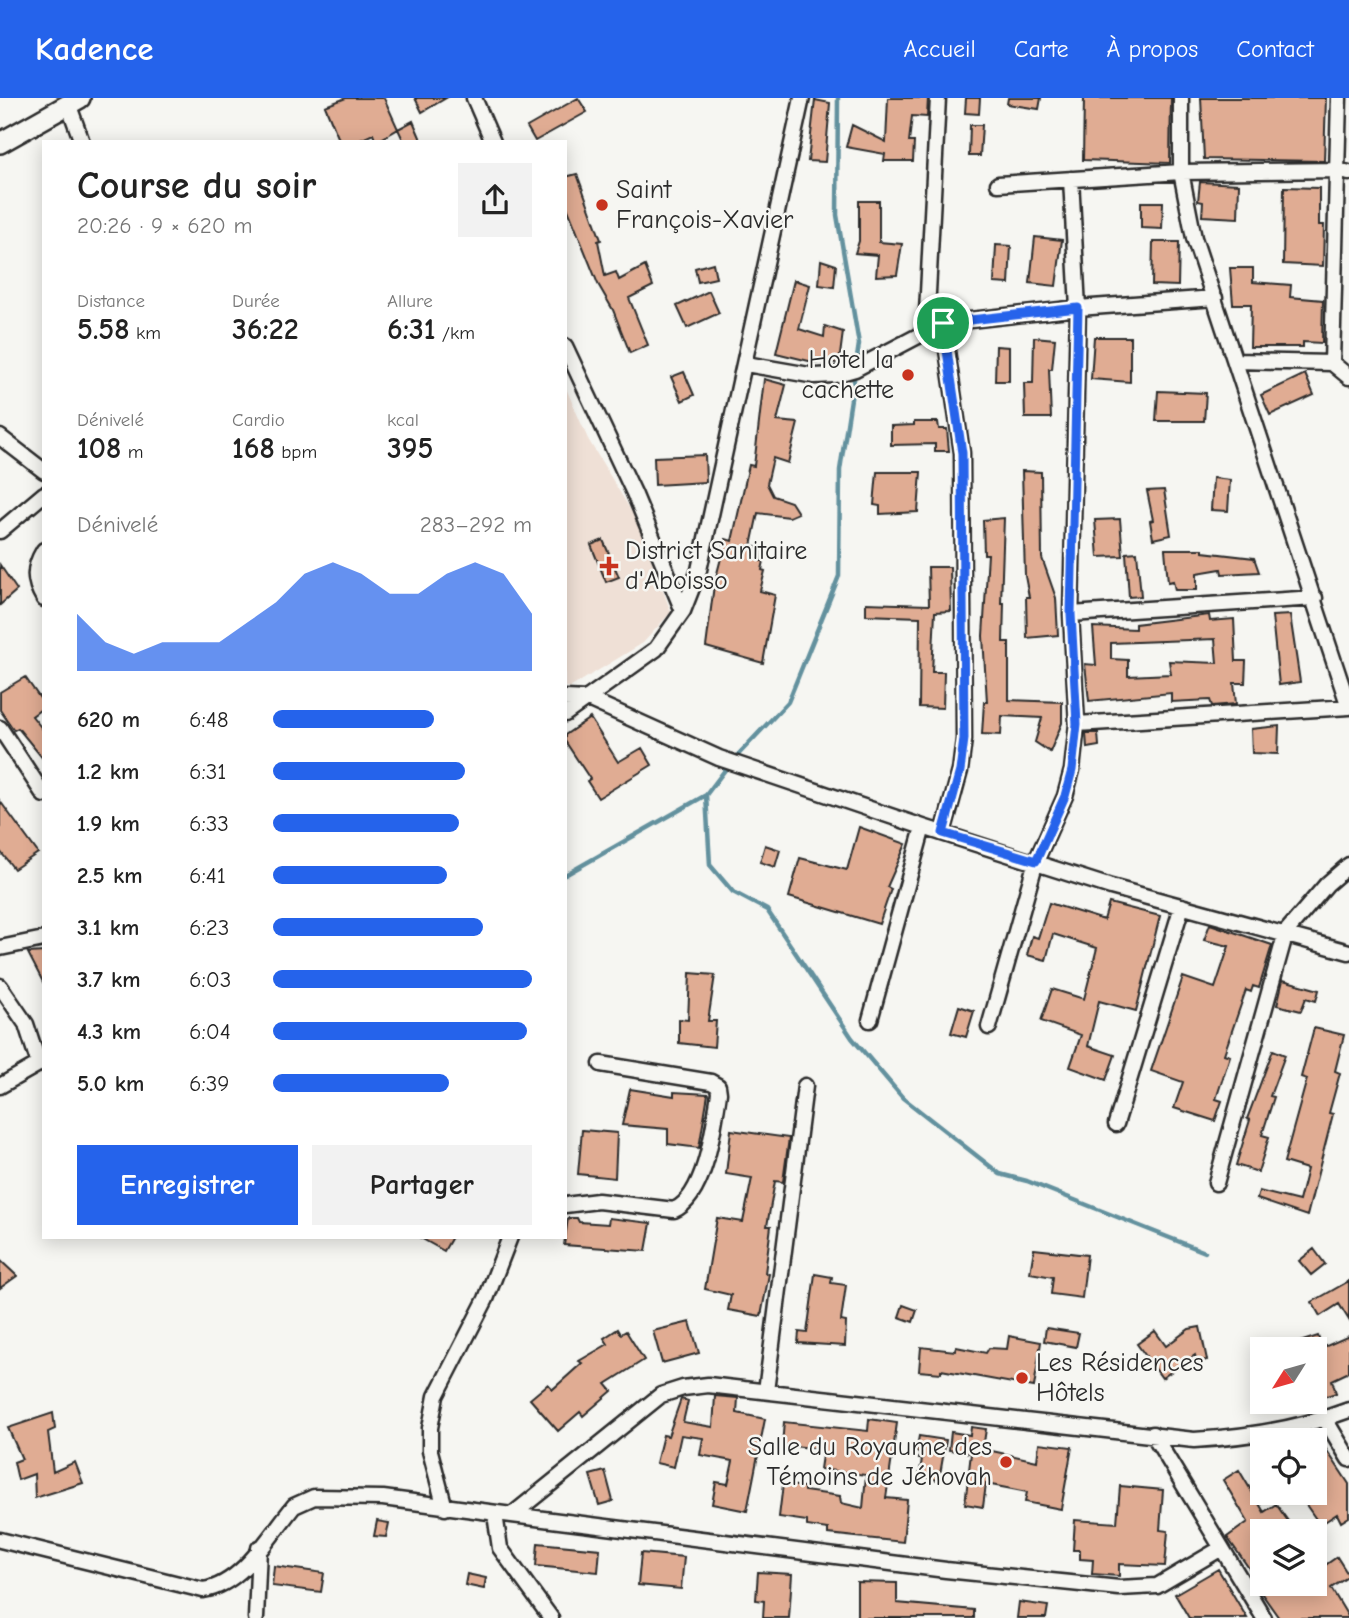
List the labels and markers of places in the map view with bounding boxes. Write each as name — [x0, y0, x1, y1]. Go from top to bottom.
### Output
place label: Saint François-Xavier — [616, 175, 794, 235]
marker: Saint François-Xavier — [594, 197, 610, 213]
pin — [913, 293, 973, 353]
place label: Hotel la cachette — [801, 345, 894, 405]
marker: Hotel la cachette — [900, 367, 916, 383]
place label: District Sanitaire d'Aboisso — [625, 536, 807, 596]
marker: District Sanitaire d'Aboisso — [599, 556, 619, 576]
place label: Les Résidences Hôtels — [1036, 1348, 1204, 1408]
marker: Les Résidences Hôtels — [1014, 1370, 1030, 1386]
place label: Salle du Royaume des Témoins de Jéhovah — [748, 1432, 992, 1492]
marker: Salle du Royaume des Témoins de Jéhovah — [998, 1454, 1014, 1470]

